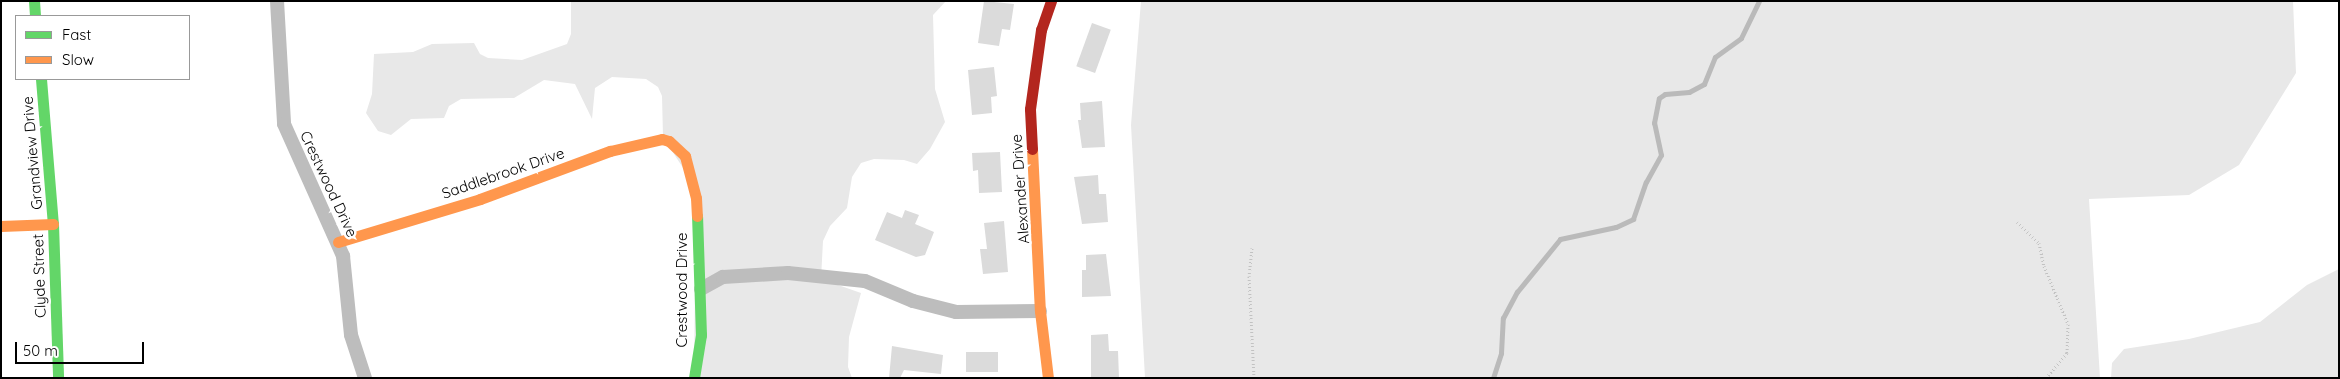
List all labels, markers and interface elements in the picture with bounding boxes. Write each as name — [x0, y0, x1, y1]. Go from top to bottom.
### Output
legend — [15, 15, 190, 80]
text: Fast — [62, 25, 91, 44]
text: Slow — [62, 50, 94, 69]
street label: Grandview Drive — [18, 95, 46, 211]
street label: Crestwood Drive — [297, 128, 361, 240]
street label: Alexander Drive — [1007, 134, 1033, 244]
street label: Saddlebrook Drive — [439, 144, 567, 202]
street label: Crestwood Drive — [673, 232, 691, 348]
street label: Clyde Street — [29, 234, 49, 318]
scale bar — [18, 332, 146, 364]
text: 50 m — [23, 341, 58, 360]

